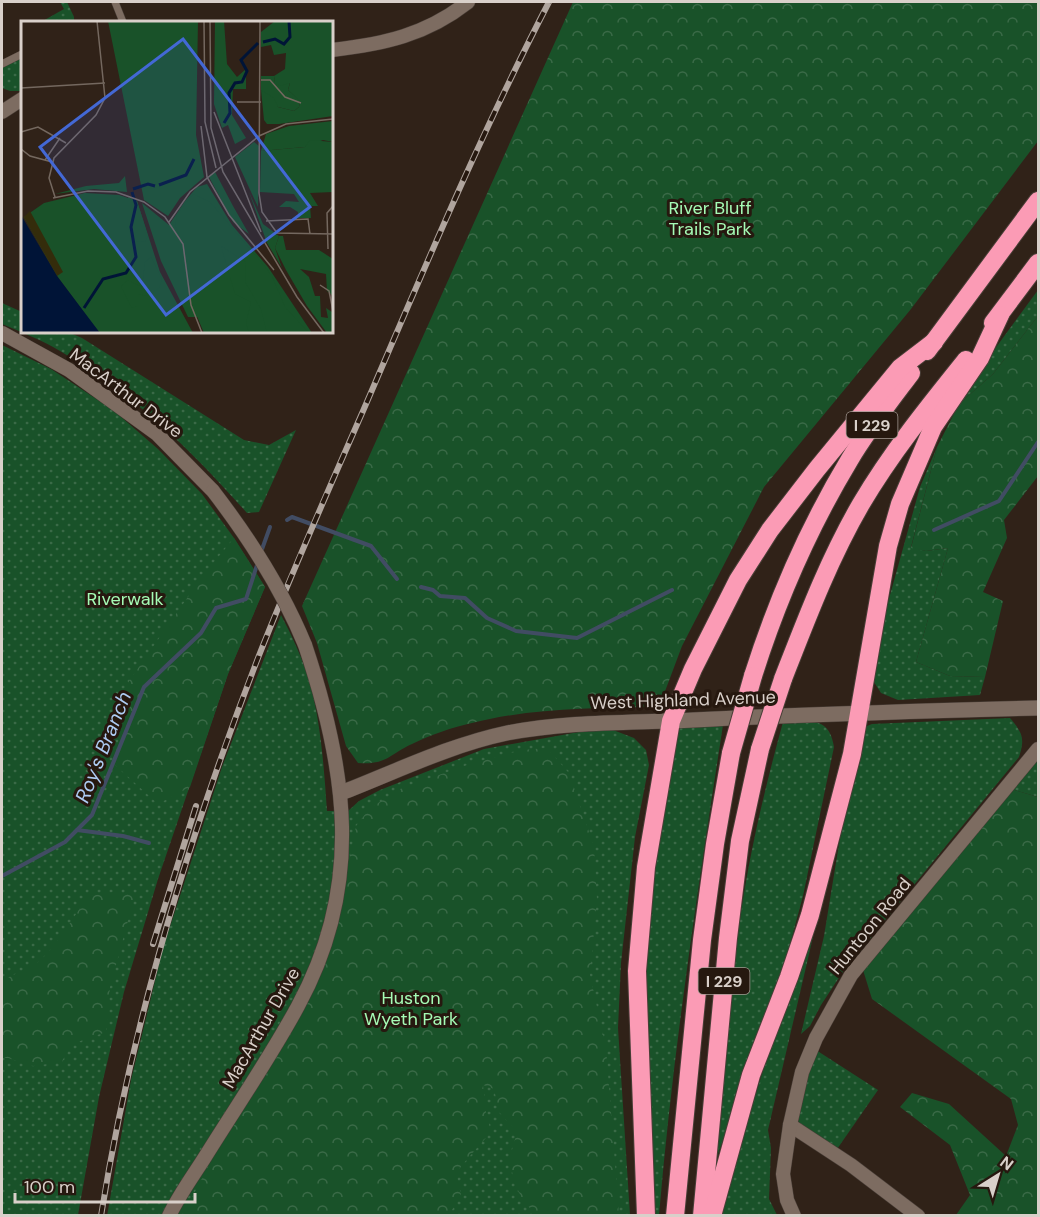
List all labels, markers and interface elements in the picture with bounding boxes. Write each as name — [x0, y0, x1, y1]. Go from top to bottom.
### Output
inset map — [21, 21, 333, 333]
park label: River Bluff Trails Park — [668, 196, 752, 241]
street label: MacArthur Drive — [65, 343, 187, 443]
road number: I 229 — [846, 412, 898, 438]
park label: Riverwalk — [86, 587, 164, 611]
street label: West Highland Avenue — [590, 685, 776, 715]
water label: Roy's Branch — [69, 688, 137, 806]
street label: Huntoon Road — [824, 873, 916, 979]
street label: MacArthur Drive — [217, 963, 305, 1093]
road number: I 229 — [698, 968, 750, 994]
park label: Huston Wyeth Park — [364, 986, 458, 1031]
north arrow — [968, 1145, 1028, 1205]
text: N — [996, 1152, 1018, 1175]
scale bar — [15, 1166, 195, 1204]
text: 100 m — [24, 1175, 75, 1199]

